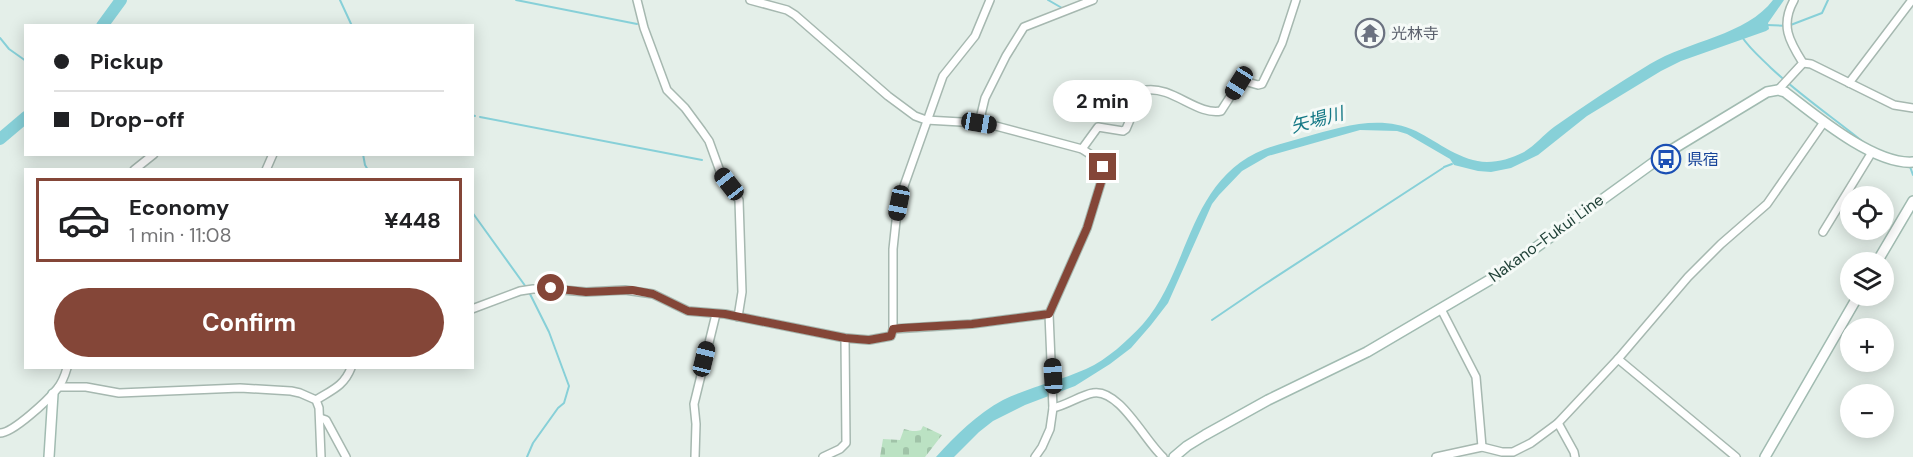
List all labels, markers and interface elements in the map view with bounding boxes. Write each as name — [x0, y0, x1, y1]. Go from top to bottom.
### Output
temple icon: 光林寺 — [1354, 17, 1386, 49]
place label: 光林寺 — [1391, 23, 1439, 44]
text: Pickup — [90, 47, 164, 76]
car — [1222, 63, 1256, 103]
callout: 2 min — [1054, 80, 1152, 122]
text: 2 min — [1076, 88, 1129, 114]
water label: 矢場川 — [1288, 101, 1348, 139]
text: Drop-off — [90, 105, 185, 134]
car — [960, 111, 998, 135]
bus stop icon: 県宿 — [1650, 143, 1682, 175]
place label: 県宿 — [1687, 149, 1719, 170]
route end — [1089, 153, 1116, 180]
car — [711, 164, 747, 204]
car — [887, 184, 911, 222]
map controls — [1840, 186, 1894, 438]
button: locate — [1840, 186, 1894, 240]
street label: Nakano-Fukui Line — [1484, 189, 1608, 287]
icon: car — [57, 193, 111, 247]
text: Economy — [129, 193, 229, 222]
text: ¥448 — [384, 206, 441, 235]
text: 1 min · 11:08 — [129, 222, 232, 248]
button: layers — [1840, 252, 1894, 306]
route start — [537, 274, 564, 301]
button: Confirm — [54, 288, 444, 357]
button: + — [1840, 318, 1894, 372]
car — [691, 339, 717, 379]
car — [1043, 358, 1063, 394]
button: − — [1840, 384, 1894, 438]

